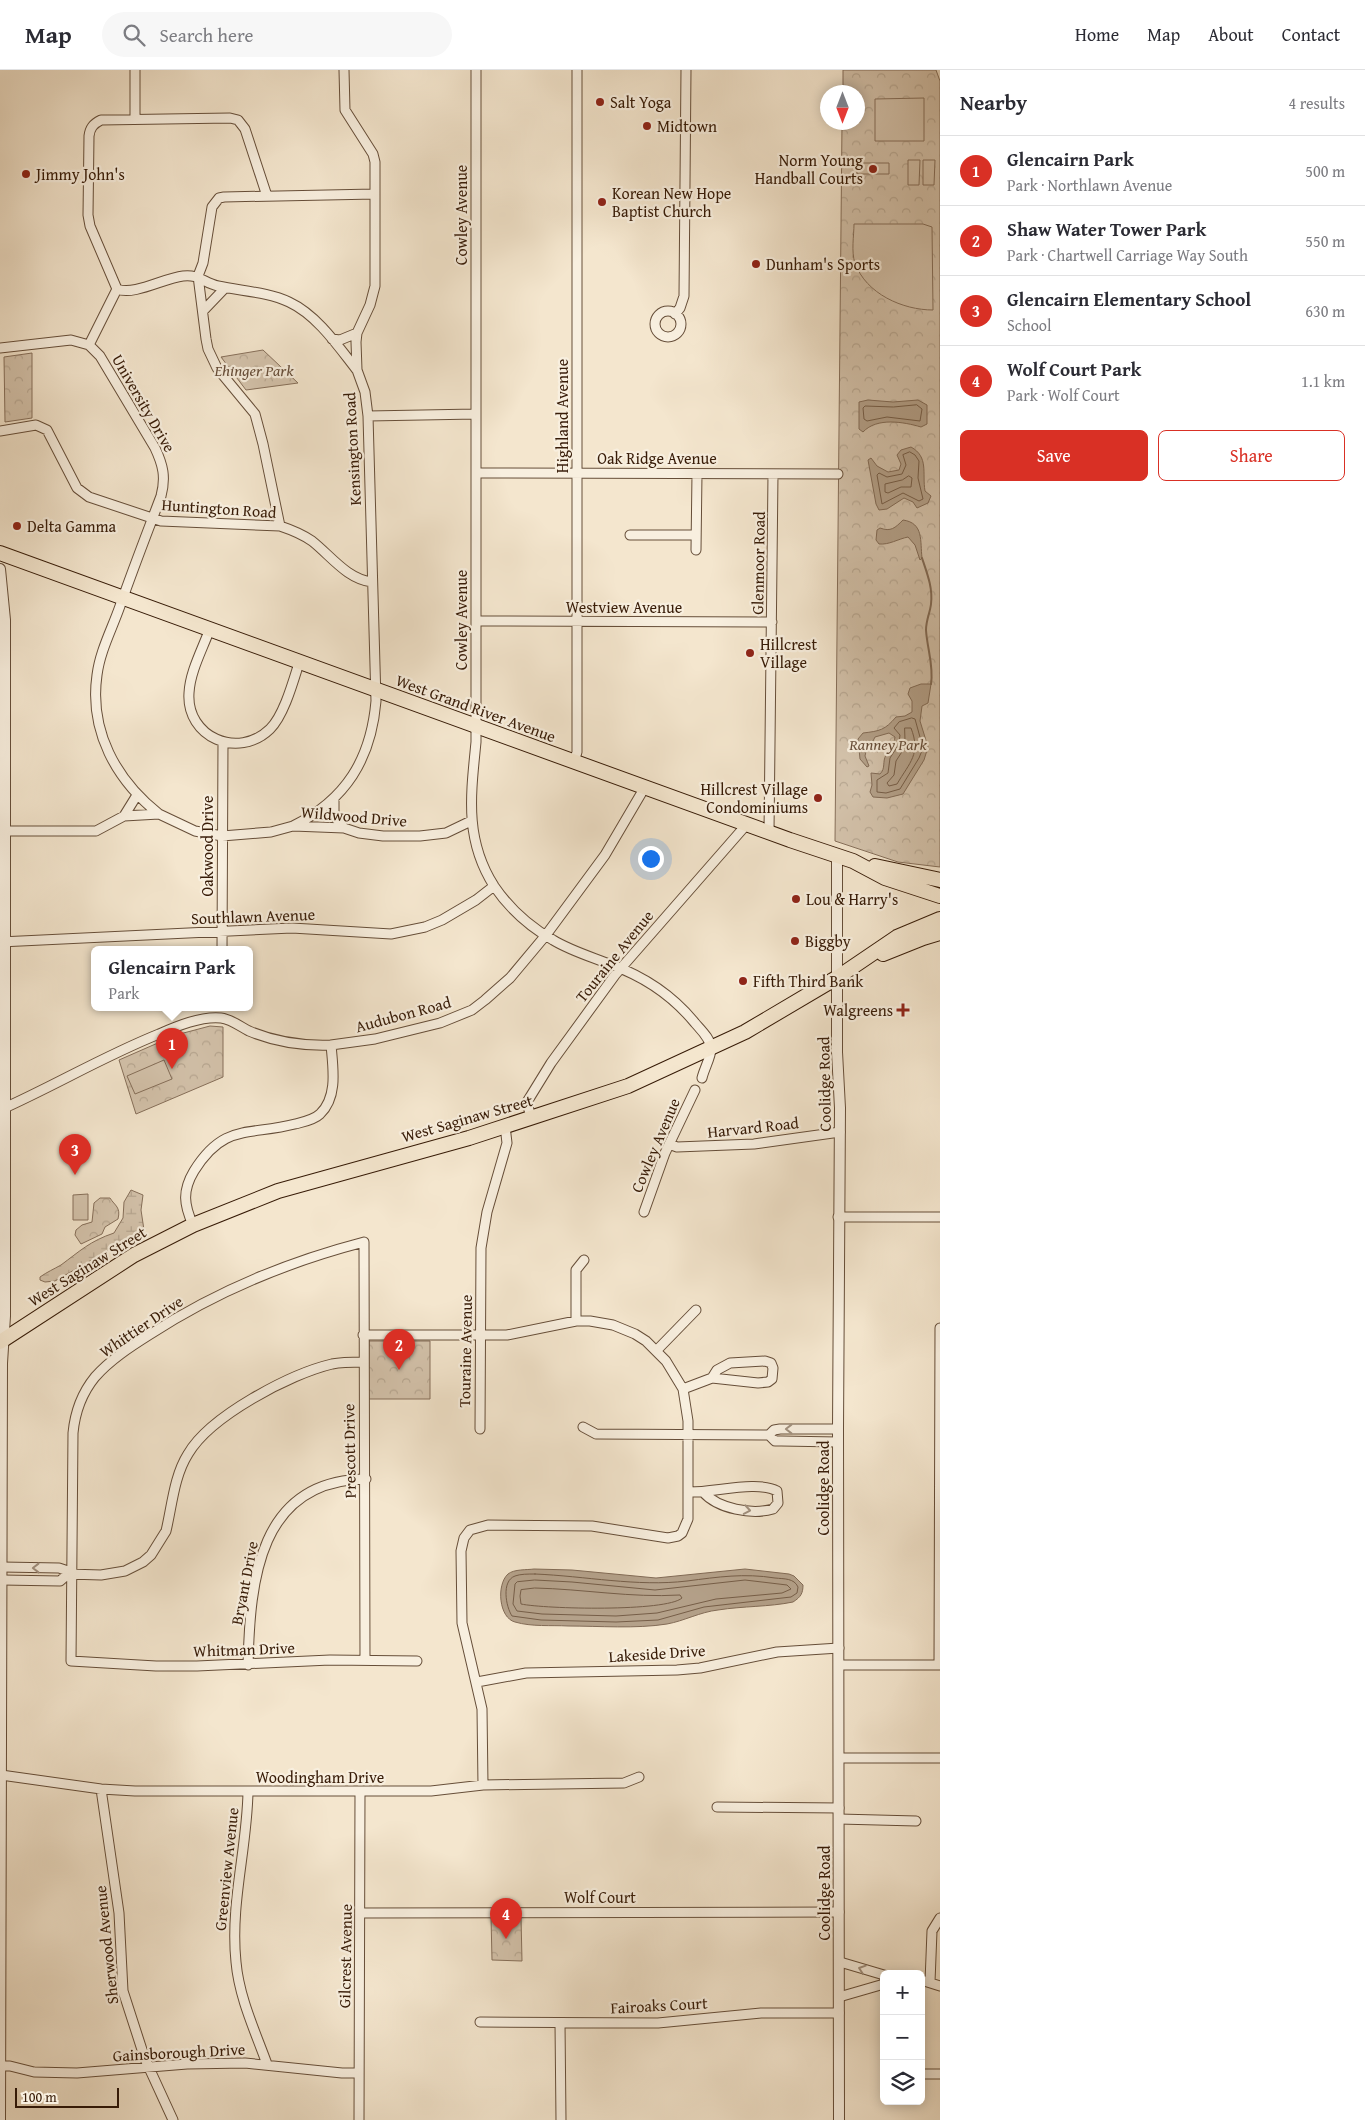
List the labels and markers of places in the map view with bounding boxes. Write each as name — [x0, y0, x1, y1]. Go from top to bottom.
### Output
place label: Salt Yoga — [610, 90, 672, 114]
marker: Salt Yoga — [594, 96, 606, 108]
place label: Midtown — [657, 114, 717, 138]
marker: Midtown — [641, 120, 653, 132]
place label: Norm Young Handball Courts — [755, 148, 863, 190]
place label: Jimmy John's — [34, 162, 125, 186]
marker: Norm Young Handball Courts — [867, 163, 879, 175]
marker: Jimmy John's — [20, 168, 32, 180]
place label: Korean New Hope Baptist Church — [612, 181, 731, 223]
marker: Korean New Hope Baptist Church — [596, 196, 608, 208]
place label: Dunham's Sports — [766, 252, 880, 276]
marker: Dunham's Sports — [750, 258, 762, 270]
place label: Delta Gamma — [27, 514, 117, 538]
marker: Delta Gamma — [11, 520, 23, 532]
place label: Hillcrest Village — [760, 632, 817, 674]
marker: Hillcrest Village — [744, 647, 756, 659]
place label: Hillcrest Village Condominiums — [700, 777, 808, 819]
marker: Hillcrest Village Condominiums — [812, 792, 824, 804]
place label: Lou & Harry's — [806, 887, 898, 911]
marker: Lou & Harry's — [790, 893, 802, 905]
place label: Biggby — [805, 929, 851, 953]
marker: Biggby — [789, 935, 801, 947]
place label: Fifth Third Bank — [753, 969, 864, 993]
marker: Fifth Third Bank — [737, 975, 749, 987]
place label: Walgreens — [823, 998, 893, 1022]
marker: Walgreens — [897, 1004, 909, 1016]
pin: 1 — [156, 1028, 188, 1069]
pin: 3 — [59, 1134, 91, 1175]
pin: 2 — [383, 1329, 415, 1370]
pin: 4 — [490, 1898, 522, 1939]

